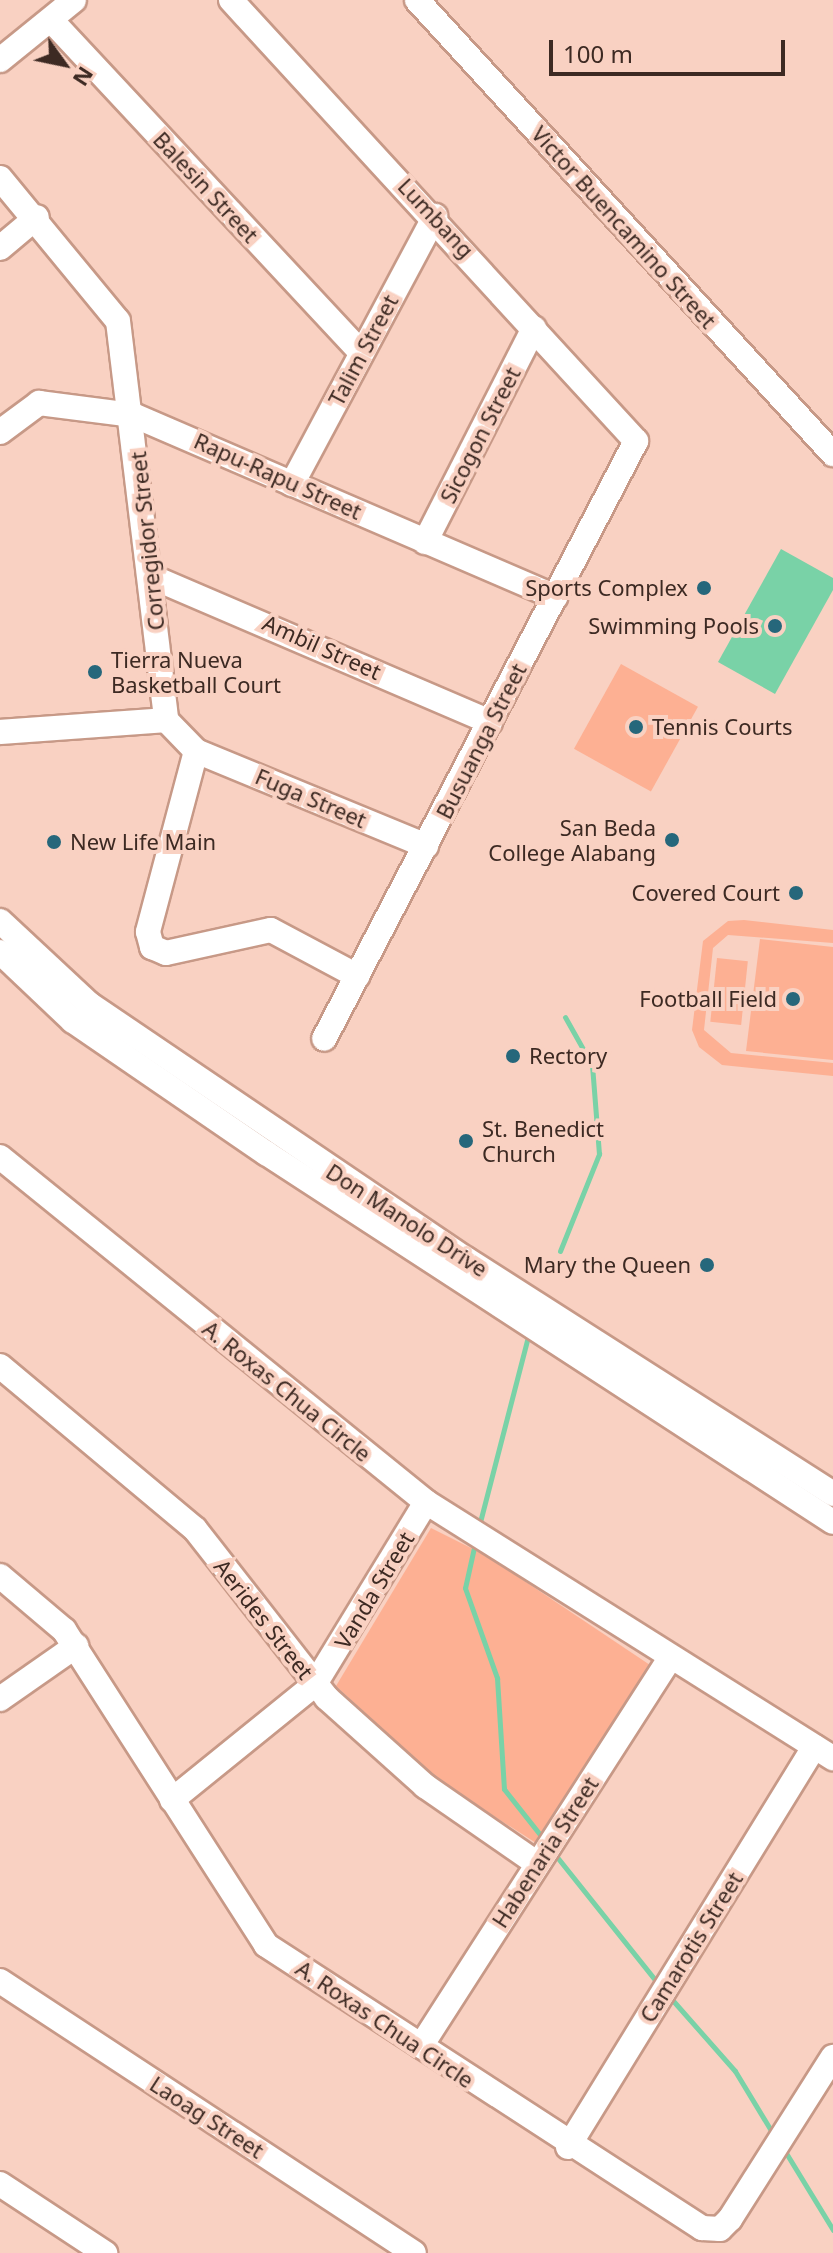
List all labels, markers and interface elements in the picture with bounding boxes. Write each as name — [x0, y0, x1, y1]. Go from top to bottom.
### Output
north arrow — [24, 24, 104, 104]
scale bar — [553, 24, 789, 74]
text: 100 m — [563, 37, 633, 70]
text: N — [67, 61, 102, 93]
street label: Victor Buencamino Street — [526, 121, 722, 333]
street label: Balesin Street — [148, 126, 264, 248]
street label: Lumbang — [393, 173, 479, 263]
street label: Talim Street — [323, 290, 403, 410]
street label: Sicogon Street — [434, 363, 526, 507]
street label: Rapu-Rapu Street — [190, 427, 366, 525]
street label: Corregidor Street — [124, 450, 170, 632]
place label: Sports Complex — [525, 575, 688, 601]
marker: Sports Complex — [695, 579, 713, 597]
street label: Ambil Street — [259, 609, 385, 685]
place label: Swimming Pools — [588, 613, 759, 639]
marker: Swimming Pools — [766, 617, 784, 635]
place label: Tierra Nueva Basketball Court — [111, 646, 281, 698]
street label: Busuanga Street — [430, 659, 532, 823]
marker: Tierra Nueva Basketball Court — [86, 663, 104, 681]
place label: Tennis Courts — [652, 714, 793, 740]
marker: Tennis Courts — [627, 718, 645, 736]
street label: Fuga Street — [252, 763, 370, 833]
place label: San Beda College Alabang — [488, 814, 656, 866]
place label: New Life Main — [70, 829, 216, 855]
marker: San Beda College Alabang — [663, 831, 681, 849]
marker: New Life Main — [45, 833, 63, 851]
place label: Covered Court — [632, 880, 780, 906]
marker: Covered Court — [787, 884, 805, 902]
place label: Football Field — [639, 986, 777, 1012]
marker: Football Field — [784, 990, 802, 1008]
place label: Rectory — [529, 1043, 607, 1069]
marker: Rectory — [504, 1047, 522, 1065]
place label: St. Benedict Church — [482, 1115, 604, 1166]
marker: St. Benedict Church — [457, 1132, 475, 1150]
street label: Don Manolo Drive — [321, 1158, 493, 1282]
place label: Mary the Queen — [524, 1252, 691, 1278]
marker: Mary the Queen — [698, 1256, 716, 1274]
street label: A. Roxas Chua Circle — [198, 1315, 376, 1467]
street label: Vanda Street — [329, 1527, 419, 1653]
street label: Aerides Street — [209, 1554, 319, 1684]
street label: Habenaria Street — [486, 1772, 604, 1932]
street label: Camarotis Street — [634, 1867, 748, 2027]
street label: A. Roxas Chua Circle — [291, 1955, 479, 2093]
street label: Laoag Street — [145, 2070, 269, 2164]

